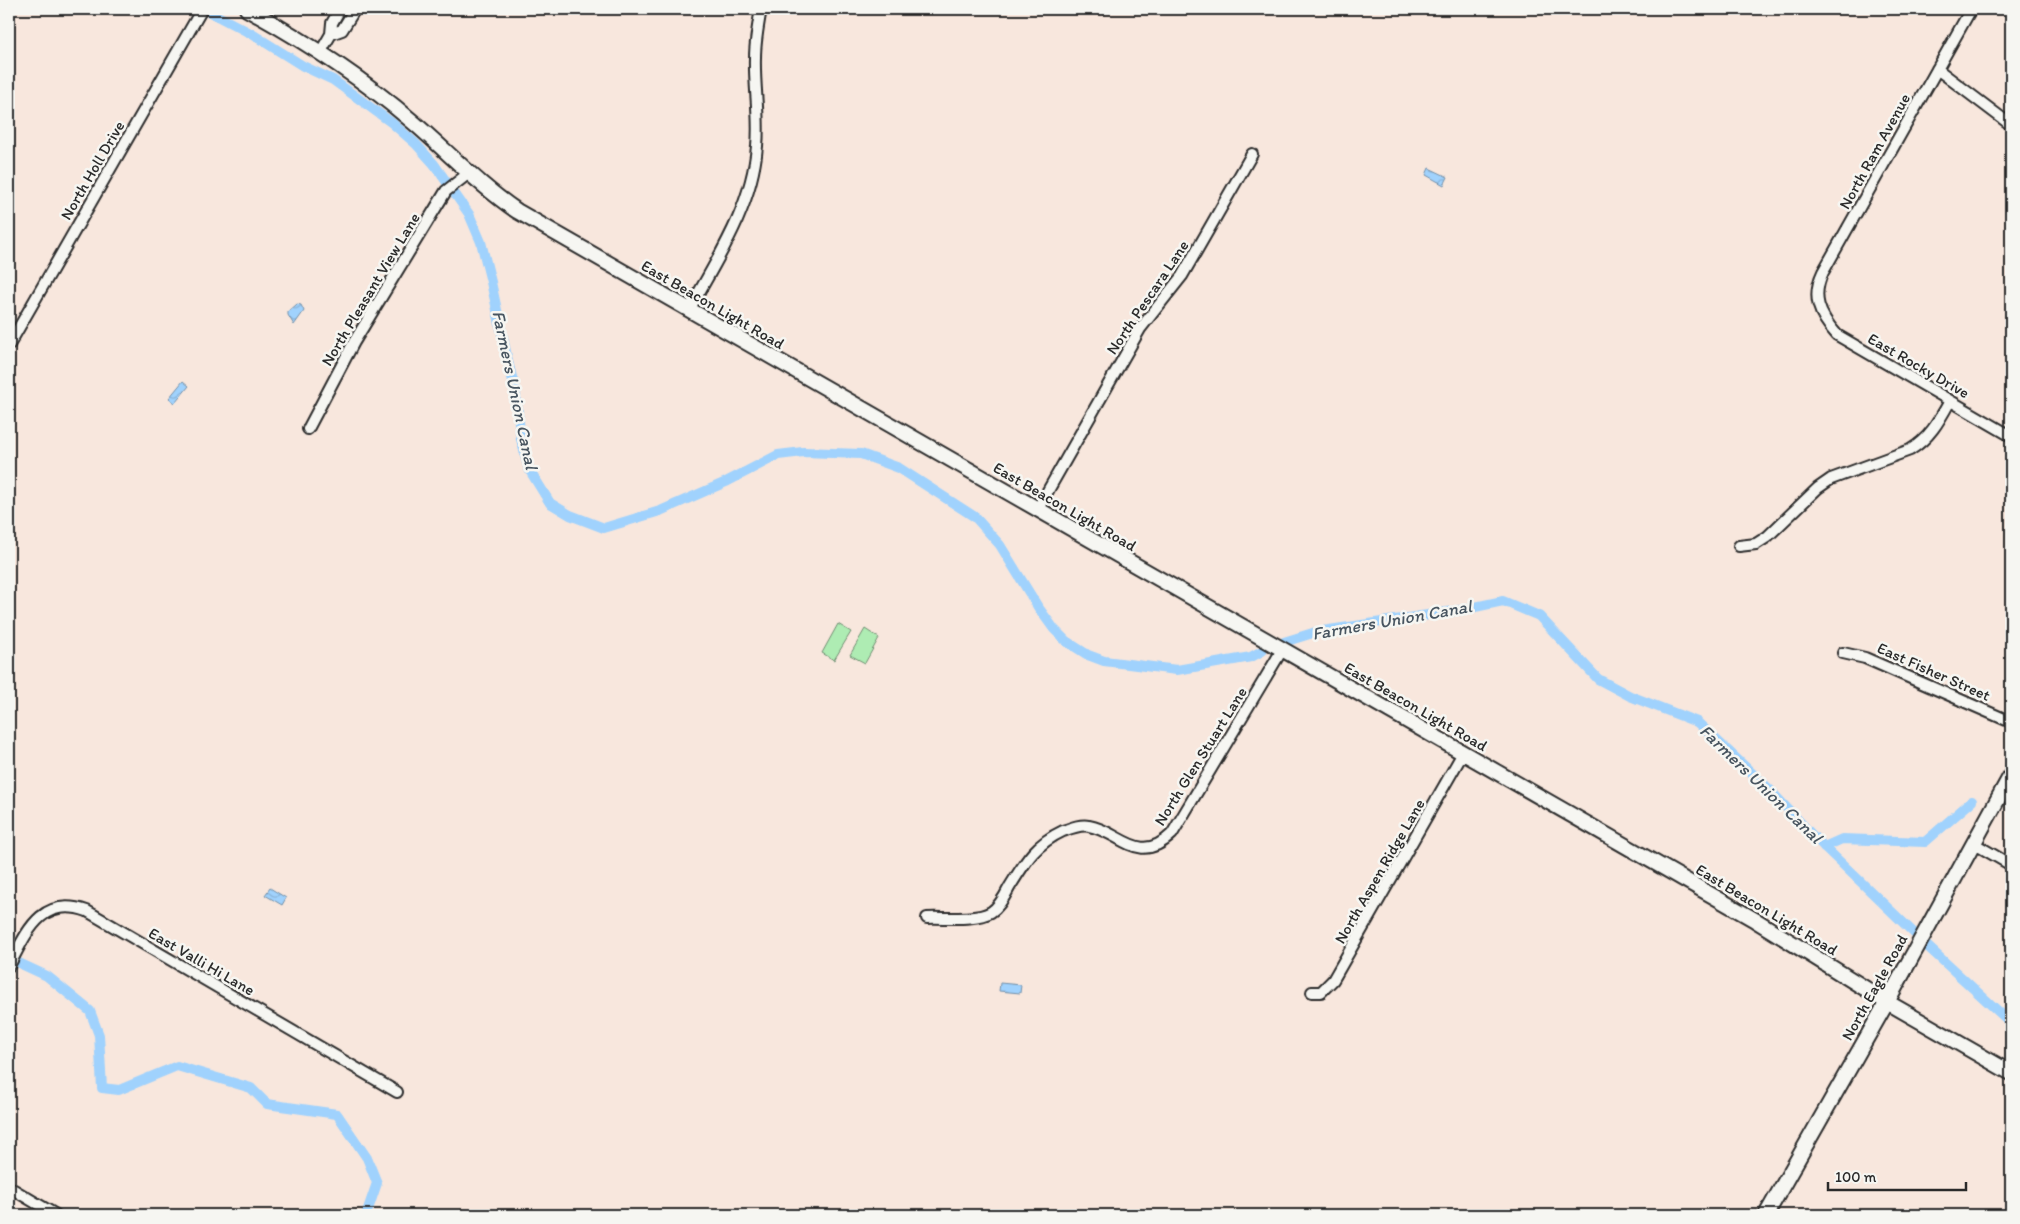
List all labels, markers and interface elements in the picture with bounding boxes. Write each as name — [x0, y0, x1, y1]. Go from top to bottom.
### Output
street label: North Ram Avenue — [1835, 90, 1914, 212]
street label: North Holl Drive — [56, 117, 128, 223]
street label: North Pleasant View Lane — [317, 209, 424, 369]
street label: North Pescara Lane — [1102, 236, 1193, 358]
street label: East Beacon Light Road — [638, 256, 788, 353]
water label: Farmers Union Canal — [487, 308, 543, 473]
street label: East Rocky Drive — [1865, 329, 1973, 402]
street label: East Beacon Light Road — [990, 458, 1140, 555]
water label: Farmers Union Canal — [1310, 595, 1476, 645]
street label: East Fisher Street — [1874, 638, 1993, 705]
street label: East Beacon Light Road — [1341, 658, 1491, 755]
street label: North Glen Stuart Lane — [1150, 683, 1251, 829]
water label: Farmers Union Canal — [1695, 720, 1828, 850]
street label: North Aspen Ridge Lane — [1330, 795, 1429, 947]
street label: East Beacon Light Road — [1692, 860, 1841, 959]
street label: East Valli Hi Lane — [145, 923, 258, 1000]
street label: North Eagle Road — [1837, 931, 1912, 1044]
scale bar — [1828, 1159, 1965, 1191]
text: 100 m — [1835, 1168, 1877, 1186]

